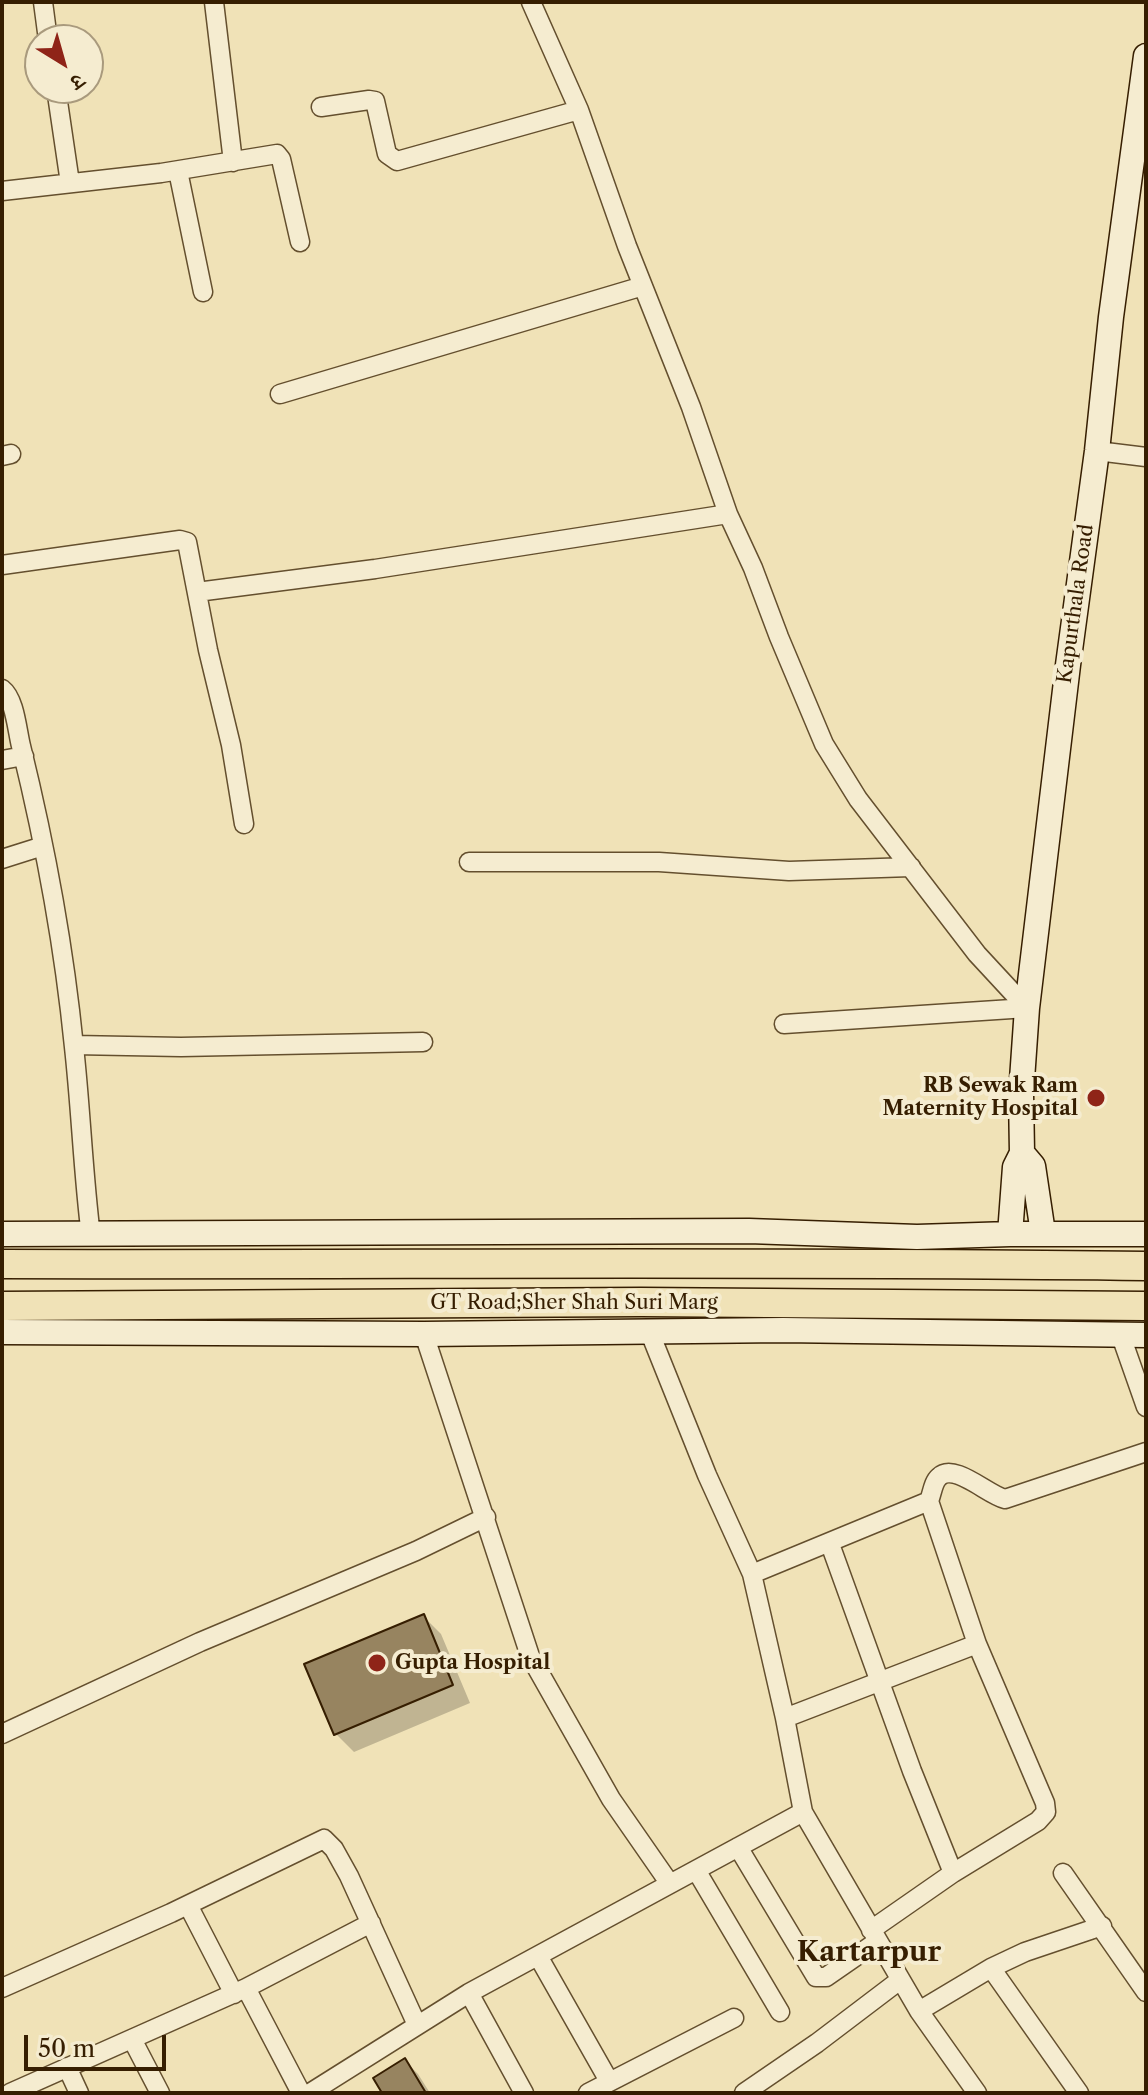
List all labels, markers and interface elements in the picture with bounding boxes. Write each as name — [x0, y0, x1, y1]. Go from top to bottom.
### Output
north arrow — [24, 24, 104, 104]
text: उ — [65, 68, 90, 96]
street label: Kapurthala Road — [1053, 523, 1099, 685]
place label: RB Sewak Ram Maternity Hospital — [882, 1074, 1078, 1121]
marker: RB Sewak Ram Maternity Hospital — [1085, 1087, 1107, 1109]
street label: GT Road;Sher Shah Suri Marg — [430, 1291, 718, 1315]
place label: Gupta Hospital — [395, 1651, 550, 1675]
marker: Gupta Hospital — [366, 1652, 388, 1674]
district label: Kartarpur — [797, 1936, 941, 1970]
scale bar — [28, 2019, 170, 2069]
text: 50 m — [38, 2034, 95, 2063]

